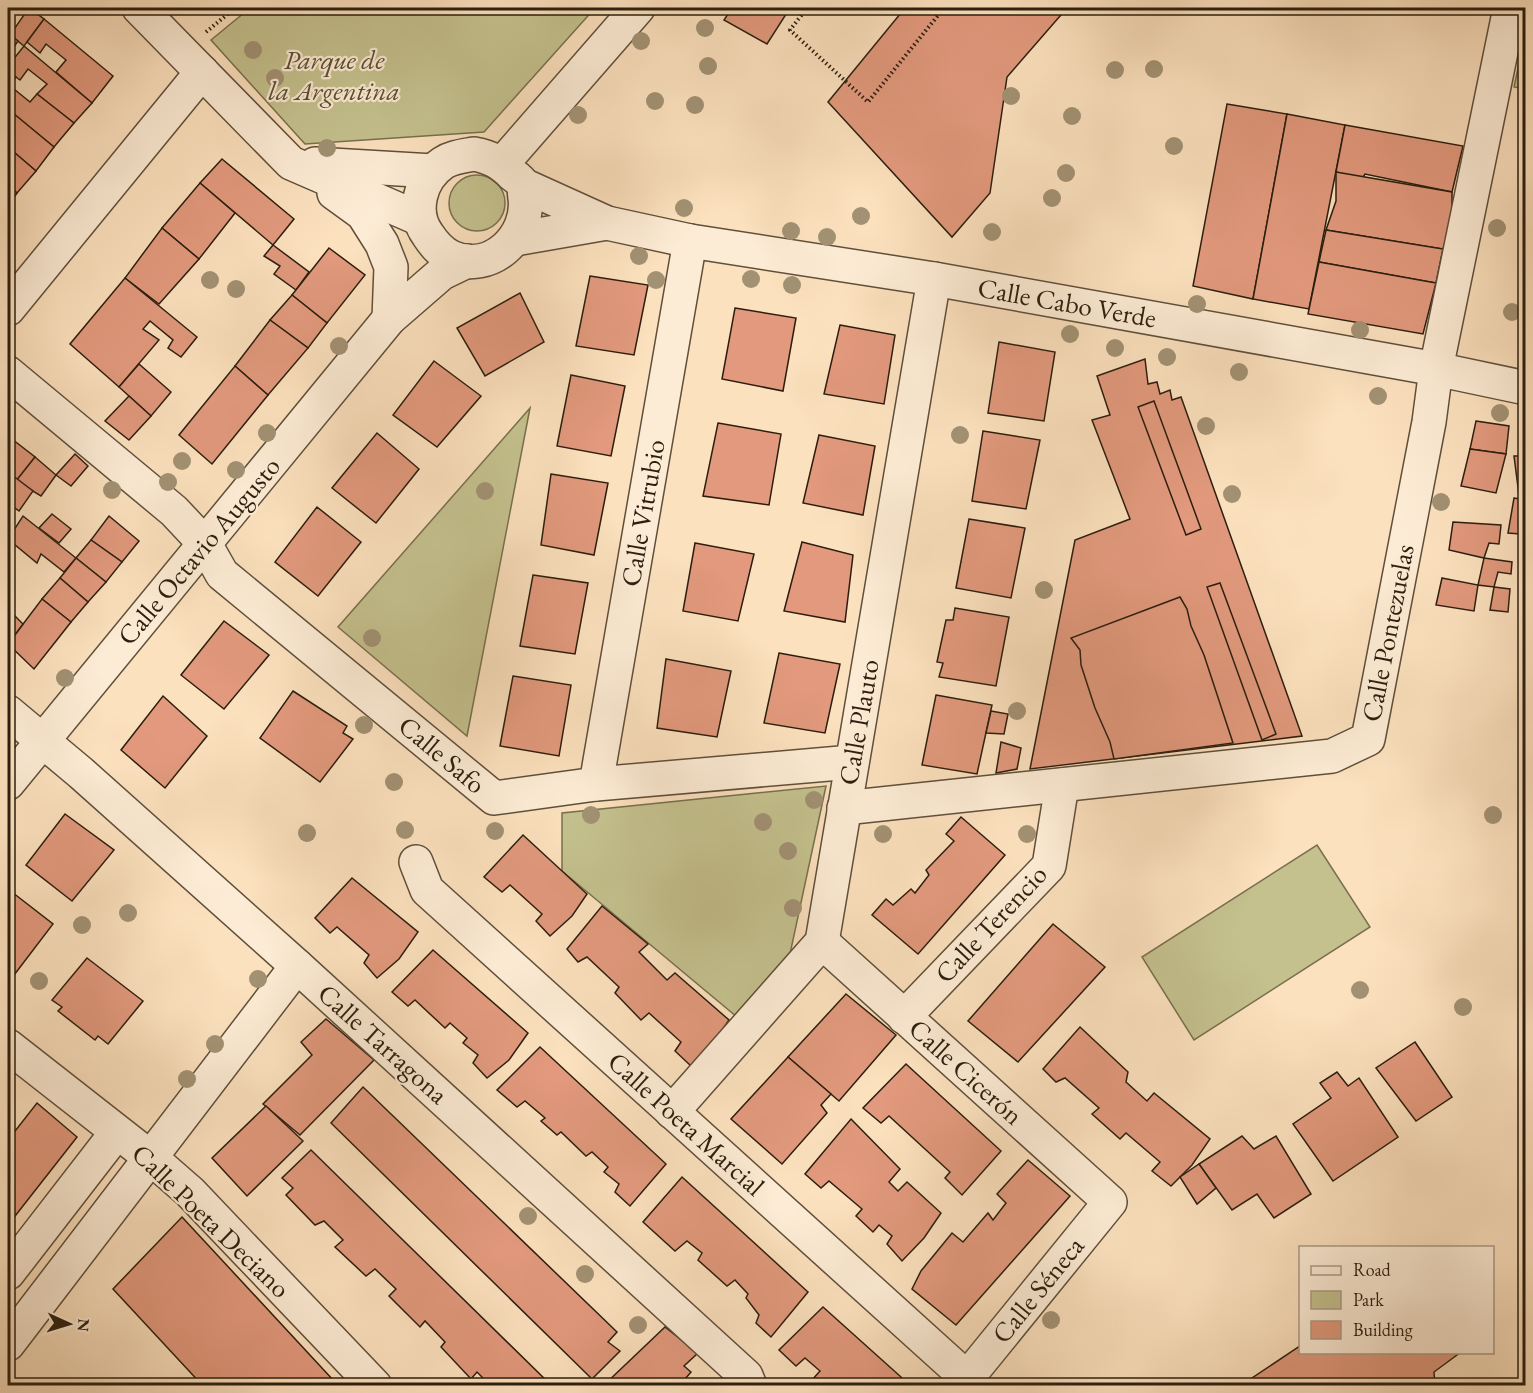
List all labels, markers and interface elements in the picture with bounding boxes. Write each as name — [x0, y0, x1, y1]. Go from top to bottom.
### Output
park label: Parque de la Argentina — [268, 42, 400, 108]
street label: Calle Cabo Verde — [975, 270, 1159, 335]
street label: Calle Vitrubio — [612, 437, 673, 589]
street label: Calle Octavio Augusto — [109, 449, 288, 652]
street label: Calle Pontezuelas — [1353, 541, 1422, 725]
street label: Calle Plauto — [830, 656, 887, 788]
street label: Calle Safo — [391, 708, 493, 801]
street label: Calle Terencio — [927, 857, 1054, 990]
street label: Calle Tarragona — [311, 976, 456, 1112]
street label: Calle Cicerón — [902, 1011, 1031, 1132]
street label: Calle Poeta Marcial — [601, 1044, 772, 1203]
street label: Calle Poeta Deciano — [125, 1136, 298, 1305]
street label: Calle Séneca — [984, 1229, 1092, 1350]
legend — [1299, 1246, 1494, 1354]
text: Road — [1353, 1258, 1392, 1281]
text: Park — [1353, 1288, 1384, 1311]
north arrow — [39, 1294, 99, 1354]
text: N — [73, 1318, 94, 1332]
text: Building — [1353, 1318, 1413, 1341]

